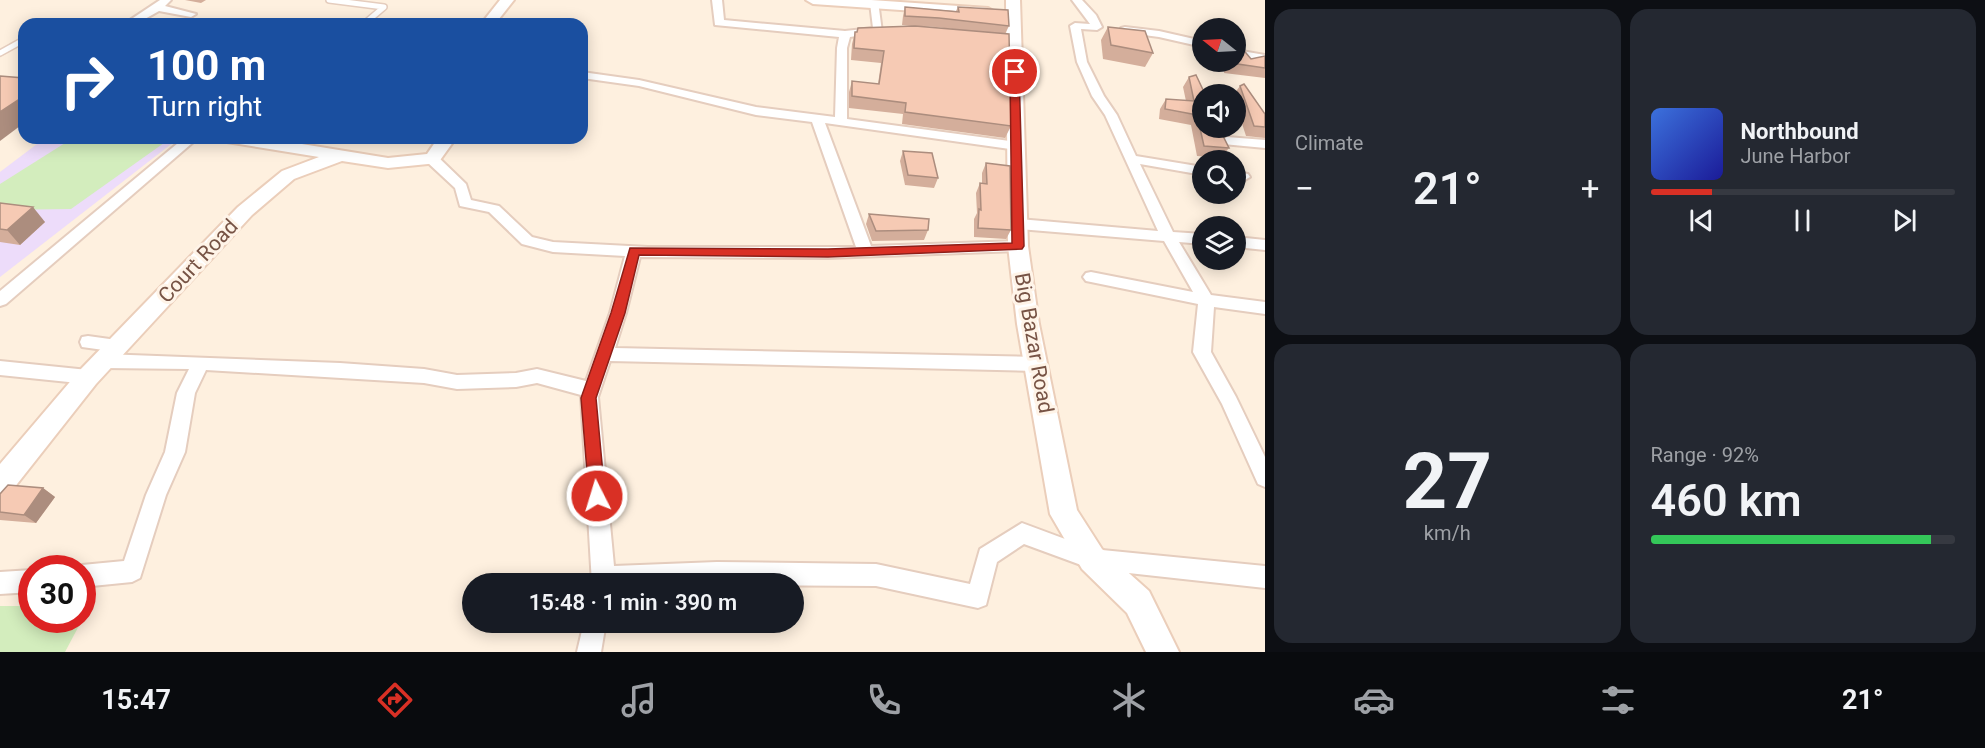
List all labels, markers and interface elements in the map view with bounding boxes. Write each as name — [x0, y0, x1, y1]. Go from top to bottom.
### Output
north arrow — [1192, 18, 1246, 72]
map controls — [1192, 18, 1246, 270]
text: 100 m — [147, 41, 266, 90]
icon: right — [48, 42, 126, 120]
pin — [989, 46, 1040, 97]
icon: arrive — [998, 55, 1031, 88]
button: sound — [1192, 84, 1246, 138]
text: Turn right — [147, 91, 262, 123]
text: Northbound — [1741, 119, 1859, 144]
text: Climate — [1295, 131, 1363, 155]
text: June Harbor — [1741, 144, 1851, 168]
button: search — [1192, 150, 1246, 204]
text: 21° — [1413, 162, 1482, 215]
text: − — [1295, 169, 1314, 208]
text: + — [1581, 169, 1600, 208]
icon: previous — [1685, 204, 1718, 237]
icon: pause — [1786, 204, 1819, 237]
icon: next — [1888, 204, 1921, 237]
street label: Court Road — [153, 214, 243, 308]
button: layers — [1192, 216, 1246, 270]
street label: Big Bazar Road — [1010, 271, 1058, 415]
text: 27 — [1402, 436, 1492, 527]
text: Range · 92% — [1651, 443, 1759, 467]
position arrow — [565, 464, 629, 528]
text: 460 km — [1651, 474, 1802, 527]
text: km/h — [1424, 521, 1471, 545]
speed limit sign: 30 — [18, 555, 96, 633]
text: 15:48 · 1 min · 390 m — [529, 590, 737, 615]
icon: directions — [374, 679, 416, 721]
icon: music — [618, 679, 660, 721]
icon: phone — [863, 679, 905, 721]
icon: climate — [1108, 679, 1150, 721]
icon: car — [1353, 679, 1395, 721]
icon: filters — [1597, 679, 1639, 721]
text: 15:47 — [101, 684, 171, 716]
text: 21° — [1842, 684, 1884, 716]

